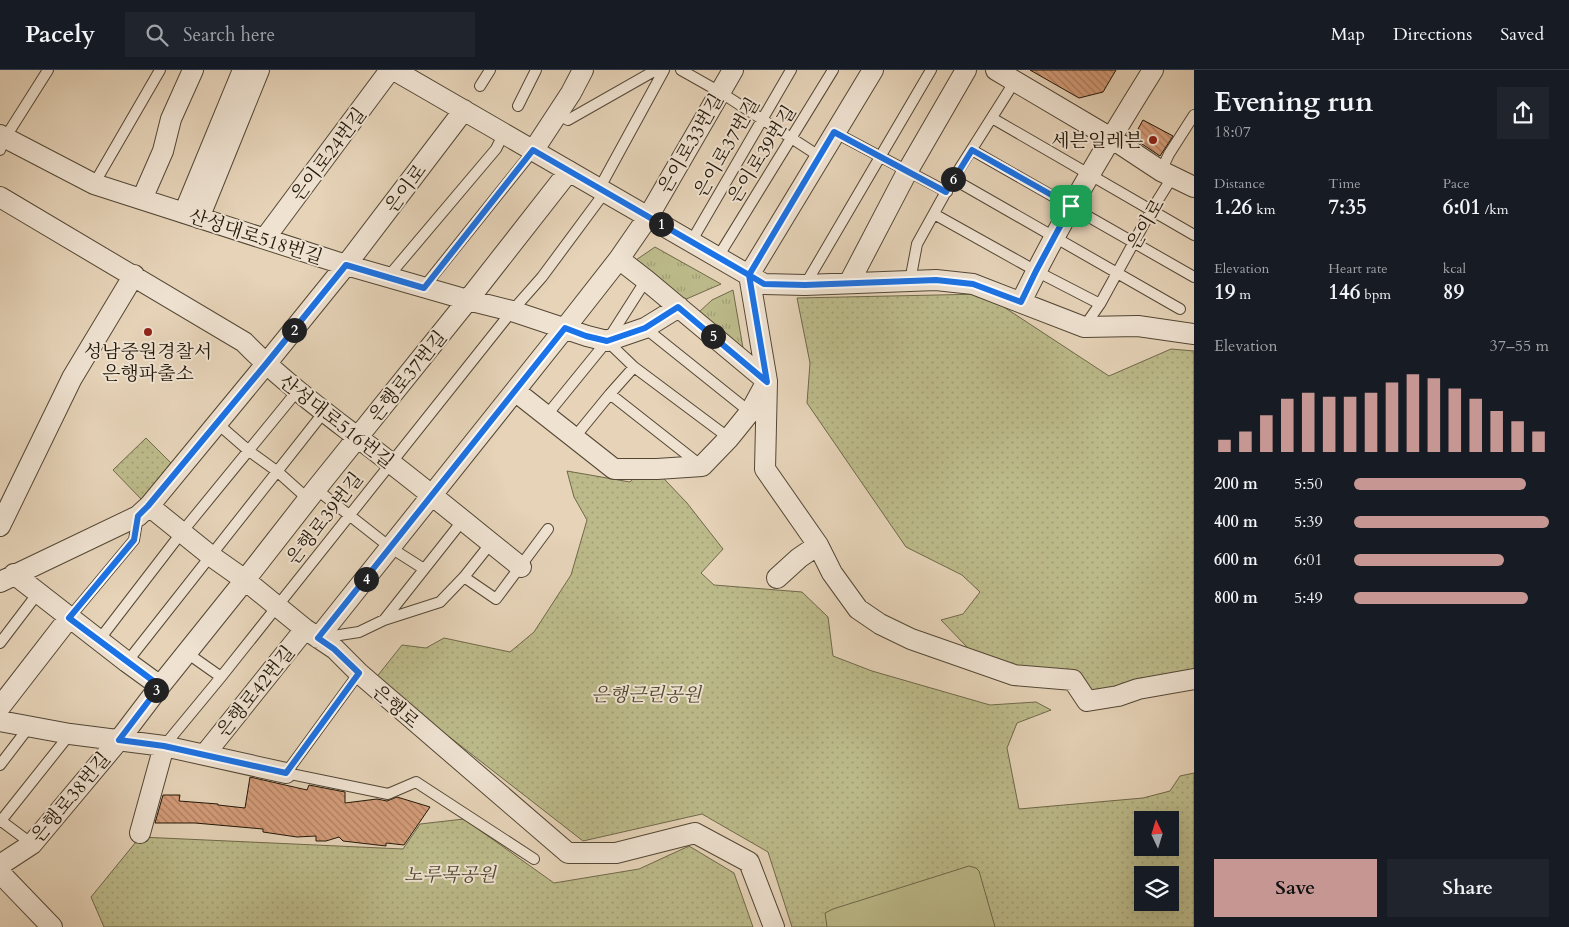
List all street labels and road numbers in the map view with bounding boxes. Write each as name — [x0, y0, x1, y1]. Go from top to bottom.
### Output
street label: 은이로33번길 — [652, 89, 730, 198]
street label: 은이로37번길 — [688, 93, 766, 202]
street label: 은이로39번길 — [721, 100, 802, 209]
street label: 은이로24번길 — [285, 102, 373, 207]
street label: 은이로 — [379, 159, 433, 218]
street label: 은이로 — [1121, 194, 1171, 255]
street label: 산성대로518번길 — [185, 203, 326, 271]
street label: 은행로37번길 — [363, 325, 453, 428]
street label: 산성대로516번길 — [273, 369, 399, 475]
street label: 은행로39번길 — [280, 467, 369, 570]
street label: 은행로42번길 — [211, 640, 301, 743]
street label: 은행로 — [366, 679, 425, 735]
street label: 은행로38번길 — [25, 747, 116, 849]

